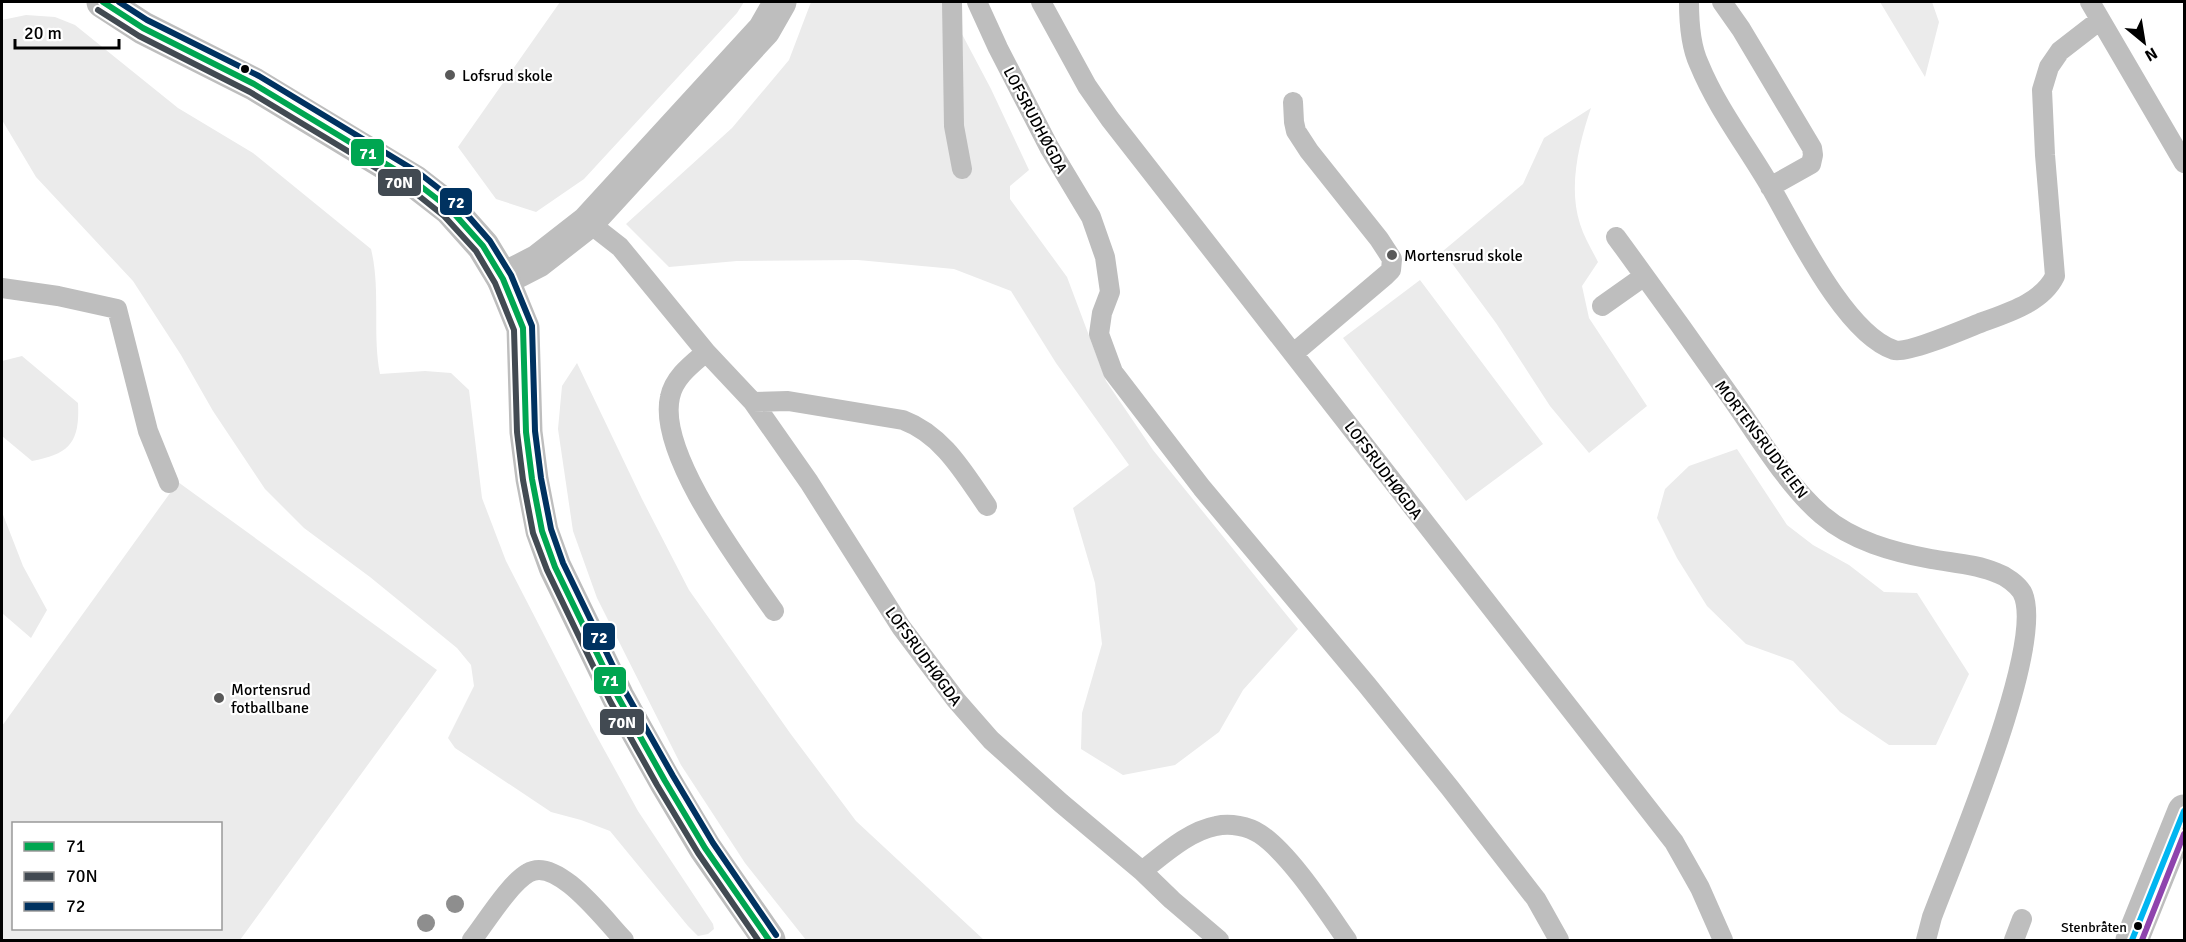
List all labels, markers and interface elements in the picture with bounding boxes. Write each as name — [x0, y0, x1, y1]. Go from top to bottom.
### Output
scale bar — [15, 12, 118, 50]
north arrow — [2114, 12, 2174, 72]
text: 20 m — [24, 22, 62, 44]
text: N — [2141, 43, 2161, 66]
unlabelled marker — [239, 63, 251, 75]
street label: LOFSRUDHØGDA — [999, 64, 1072, 177]
place label: Lofsrud skole — [462, 66, 553, 86]
marker: Lofsrud skole — [443, 68, 457, 82]
line badge: 71 — [350, 138, 385, 167]
text: 71 — [359, 144, 377, 164]
line badge: 70N — [377, 168, 422, 197]
text: 70N — [385, 173, 413, 193]
line badge: 72 — [439, 187, 473, 216]
text: 72 — [447, 193, 465, 213]
place label: Mortensrud skole — [1404, 246, 1523, 266]
marker: Mortensrud skole — [1385, 248, 1399, 262]
street label: MORTENSRUDVEIEN — [1710, 377, 1812, 503]
street label: LOFSRUDHØGDA — [1340, 418, 1427, 524]
street label: LOFSRUDHØGDA — [881, 603, 966, 710]
line badge: 72 — [582, 622, 616, 651]
text: 72 — [590, 628, 608, 648]
line badge: 71 — [593, 666, 627, 695]
text: 71 — [601, 671, 619, 691]
place label: Mortensrud fotballbane — [231, 680, 311, 718]
marker: Mortensrud fotballbane — [212, 691, 226, 705]
line badge: 70N — [599, 708, 645, 736]
text: 70N — [608, 713, 636, 733]
legend — [12, 822, 222, 930]
text: 71 — [66, 835, 85, 857]
text: 70N — [66, 865, 98, 887]
text: 72 — [66, 895, 85, 917]
place label: Stenbråten — [2061, 919, 2127, 936]
marker: Stenbråten — [2132, 920, 2144, 932]

